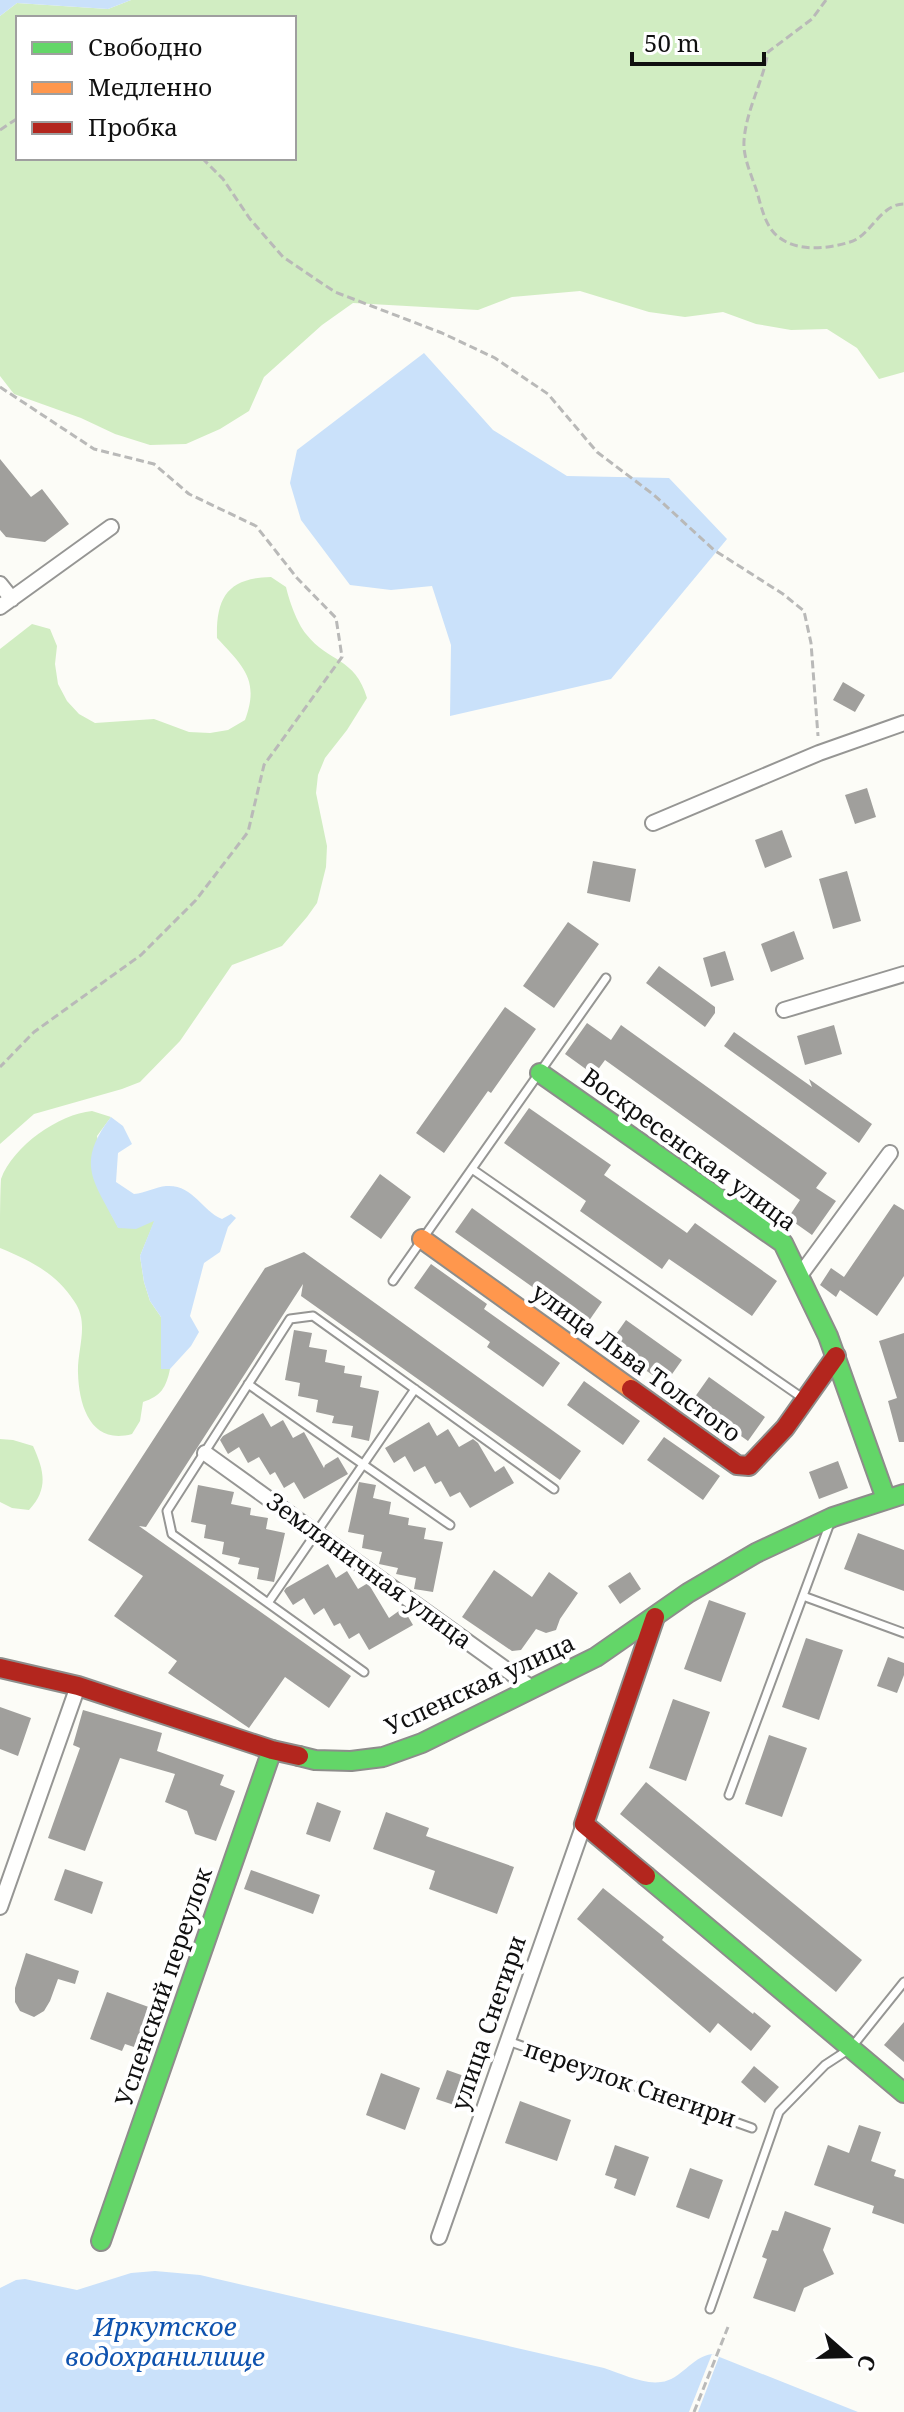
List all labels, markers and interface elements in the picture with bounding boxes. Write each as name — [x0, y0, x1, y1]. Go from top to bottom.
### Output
legend — [16, 16, 296, 160]
scale bar — [632, 16, 764, 66]
text: 50 m — [644, 26, 700, 59]
text: Свободно — [88, 30, 202, 63]
text: Медленно — [88, 70, 212, 103]
text: Пробка — [88, 110, 178, 143]
street label: Воскресенская улица — [576, 1060, 804, 1238]
street label: улица Льва Толстого — [526, 1275, 748, 1449]
street label: Земляничная улица — [260, 1484, 479, 1656]
street label: Успенская улица — [379, 1625, 580, 1742]
street label: Успенский переулок — [106, 1862, 219, 2110]
street label: улица Снегири — [442, 1931, 533, 2114]
street label: переулок Снегири — [520, 2031, 741, 2134]
water label: Иркутское водохранилище — [65, 2308, 265, 2374]
north arrow — [808, 2316, 888, 2396]
text: С — [851, 2351, 884, 2375]

